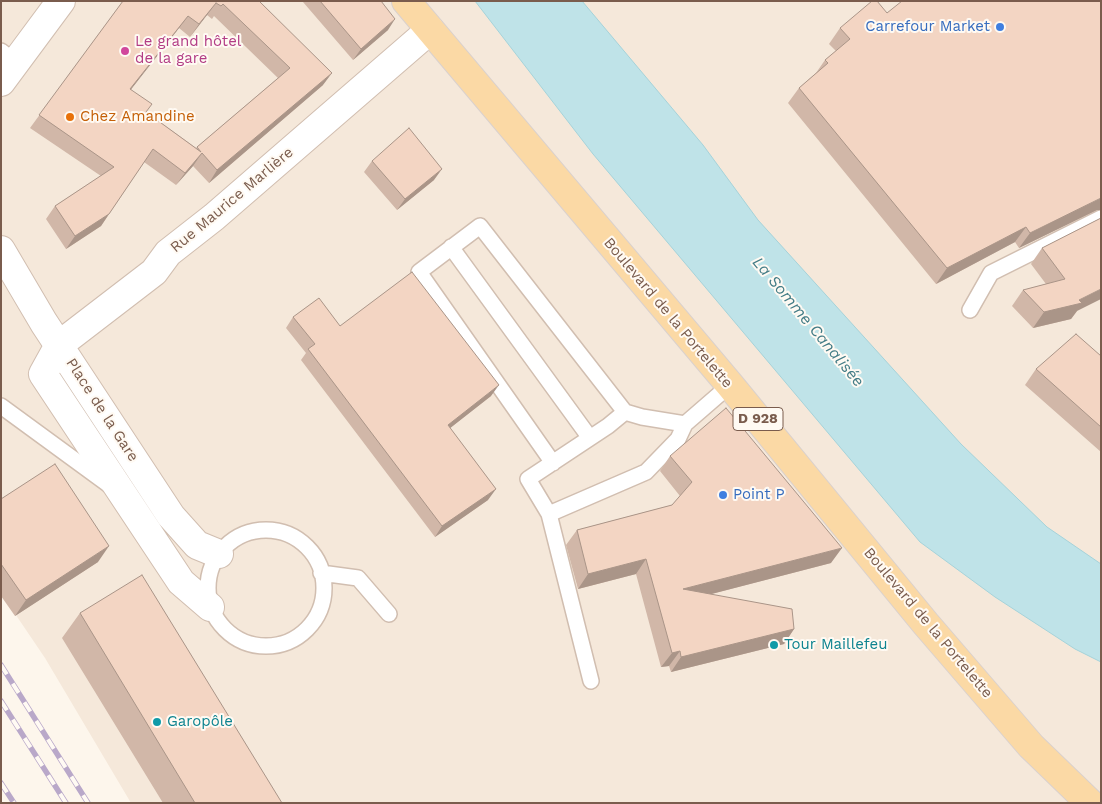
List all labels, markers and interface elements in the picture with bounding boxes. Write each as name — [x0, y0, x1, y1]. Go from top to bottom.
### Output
place label: Carrefour Market — [865, 18, 990, 36]
marker: Carrefour Market — [994, 21, 1006, 33]
place label: Le grand hôtel de la gare — [135, 33, 241, 68]
marker: Le grand hôtel de la gare — [119, 45, 131, 57]
place label: Chez Amandine — [80, 108, 195, 126]
marker: Chez Amandine — [64, 111, 76, 123]
street label: Rue Maurice Marlière — [167, 143, 297, 257]
street label: Boulevard de la Portelette — [600, 234, 736, 392]
water label: La Somme Canalisée — [748, 253, 868, 391]
street label: Place de la Gare — [62, 355, 142, 465]
road number: D 928 — [733, 408, 783, 430]
place label: Point P — [733, 486, 785, 504]
marker: Point P — [717, 489, 729, 501]
street label: Boulevard de la Portelette — [860, 544, 996, 702]
place label: Tour Maillefeu — [784, 636, 887, 654]
marker: Tour Maillefeu — [768, 639, 780, 651]
place label: Garopôle — [167, 713, 233, 731]
marker: Garopôle — [151, 716, 163, 728]

